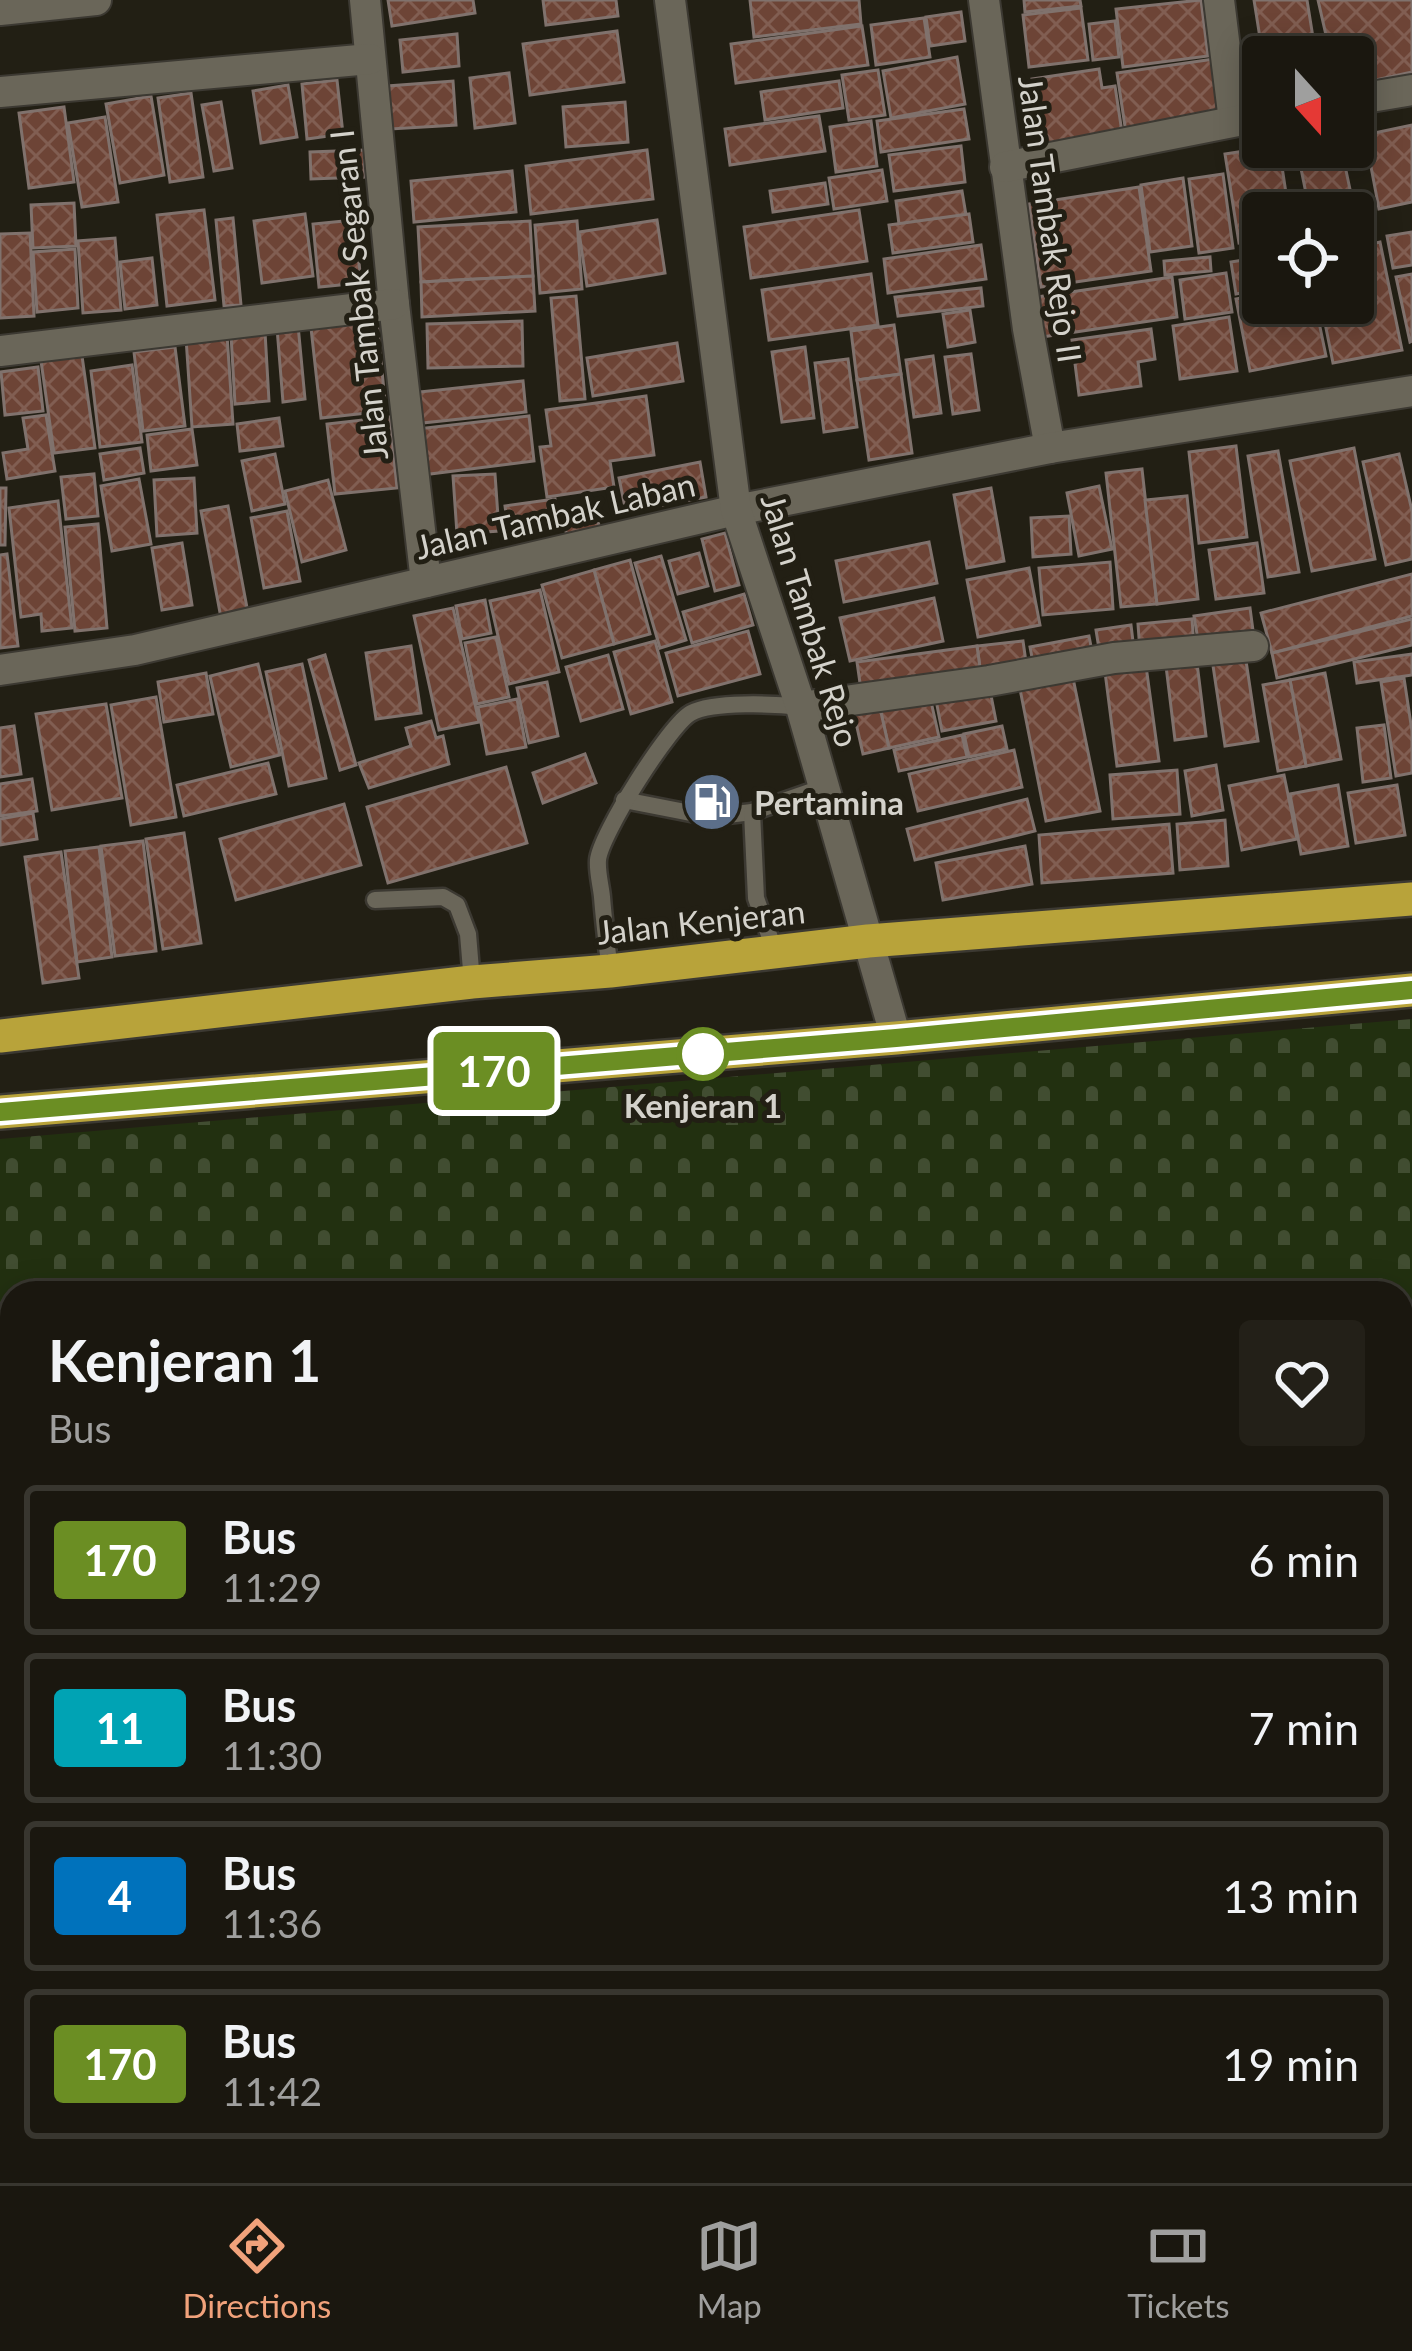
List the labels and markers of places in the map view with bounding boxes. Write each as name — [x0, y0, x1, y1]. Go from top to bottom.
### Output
fuel station icon: Pertamina — [681, 771, 743, 833]
place label: Pertamina — [754, 782, 904, 822]
marker: Kenjeran 1 — [678, 1029, 728, 1079]
place label: Kenjeran 1 — [624, 1085, 782, 1125]

